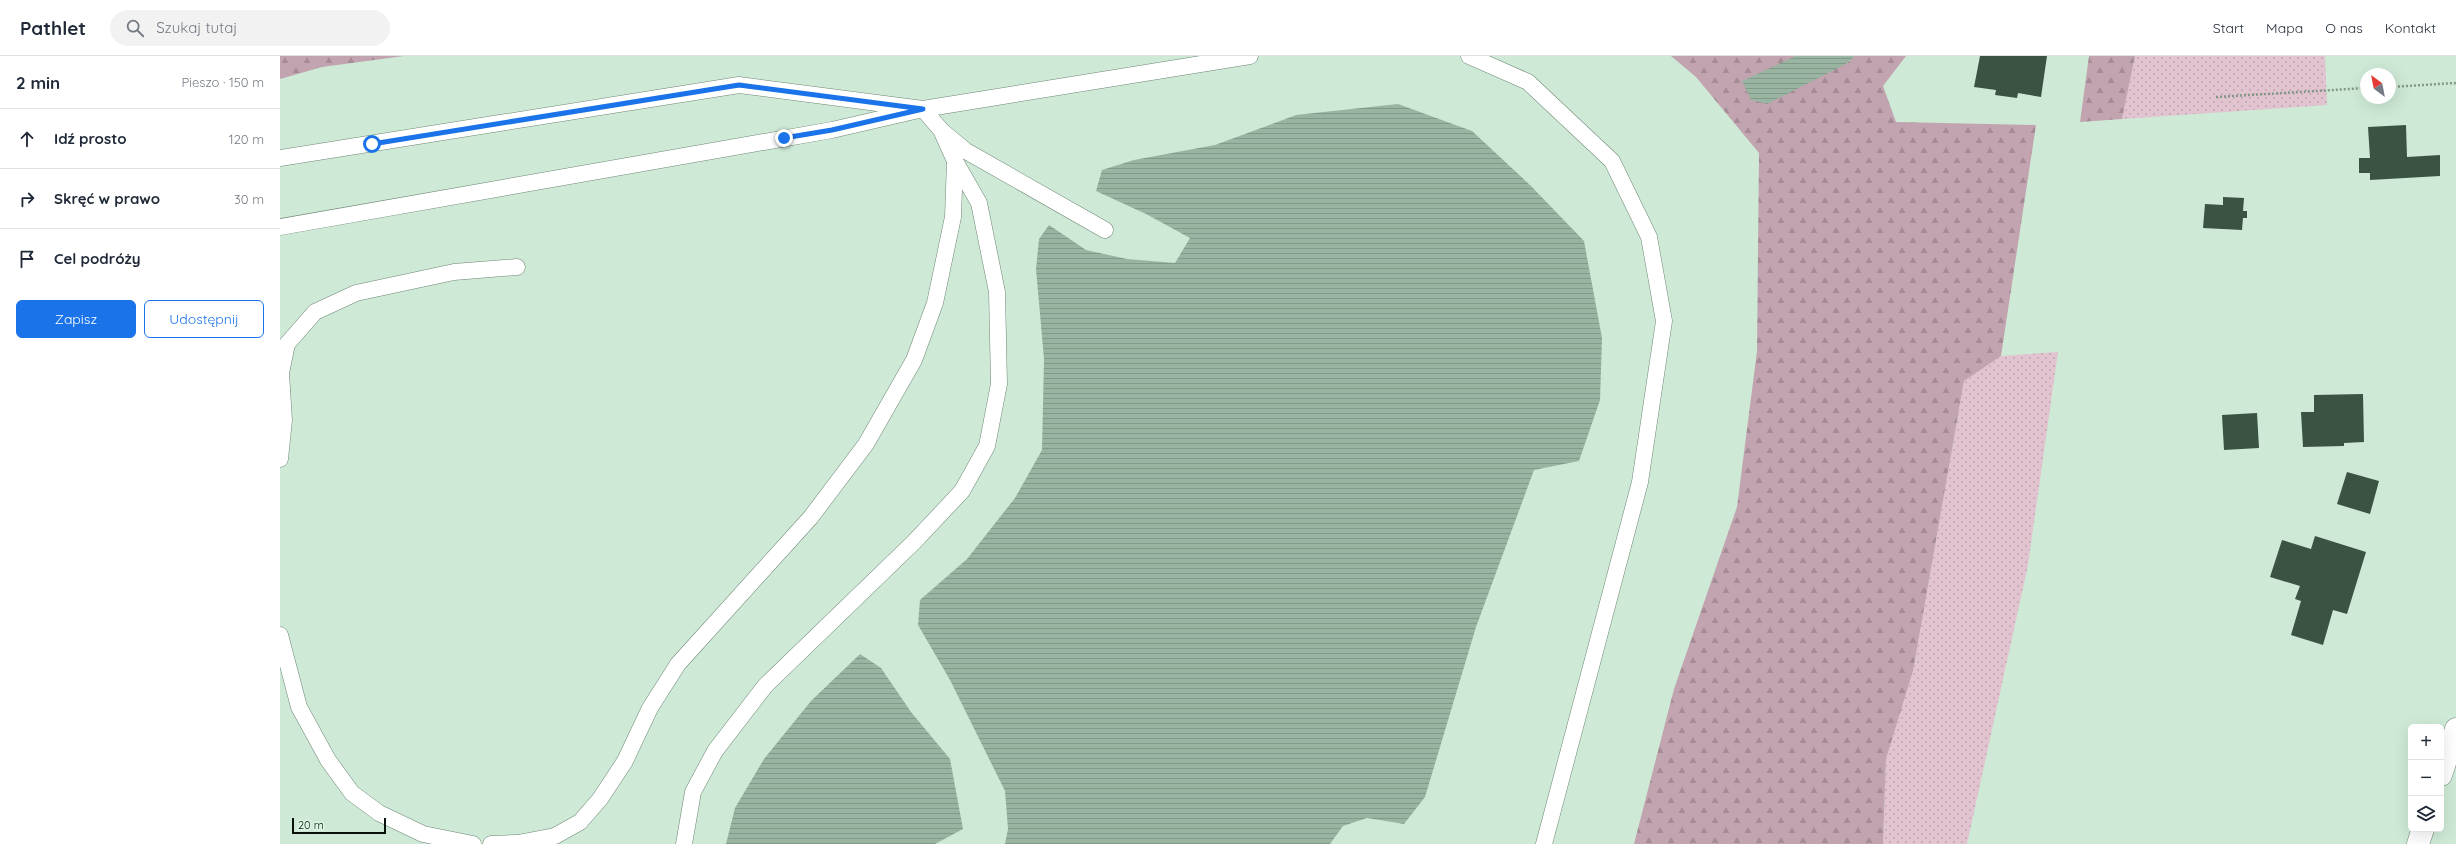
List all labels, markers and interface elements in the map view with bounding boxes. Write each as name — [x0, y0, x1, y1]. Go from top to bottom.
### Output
search box — [110, 10, 390, 46]
text: Pathlet — [20, 16, 86, 40]
icon: search — [124, 17, 146, 39]
text: Szukaj tutaj — [156, 18, 237, 37]
text: Start — [2213, 19, 2244, 37]
text: Mapa — [2266, 19, 2303, 37]
text: O nas — [2325, 19, 2363, 37]
text: Kontakt — [2385, 19, 2436, 37]
north arrow — [2360, 68, 2396, 104]
text: 2 min — [16, 72, 60, 93]
text: Pieszo · 150 m — [181, 74, 264, 90]
icon: ahead — [16, 128, 38, 150]
text: Idź prosto — [54, 129, 127, 148]
route end — [775, 129, 793, 147]
text: 120 m — [229, 131, 264, 147]
route start — [363, 135, 381, 153]
icon: right — [16, 188, 38, 210]
text: Skręć w prawo — [54, 189, 160, 208]
text: 30 m — [234, 191, 264, 207]
icon: arrive — [16, 248, 38, 270]
text: Cel podróży — [54, 249, 141, 268]
button: Zapisz — [16, 300, 136, 338]
button: Udostępnij — [144, 300, 264, 338]
map controls — [2408, 724, 2444, 832]
button: + — [2408, 724, 2444, 760]
button: − — [2408, 760, 2444, 796]
button: layers — [2408, 796, 2444, 832]
scale bar — [292, 816, 386, 835]
text: 20 m — [298, 818, 324, 832]

